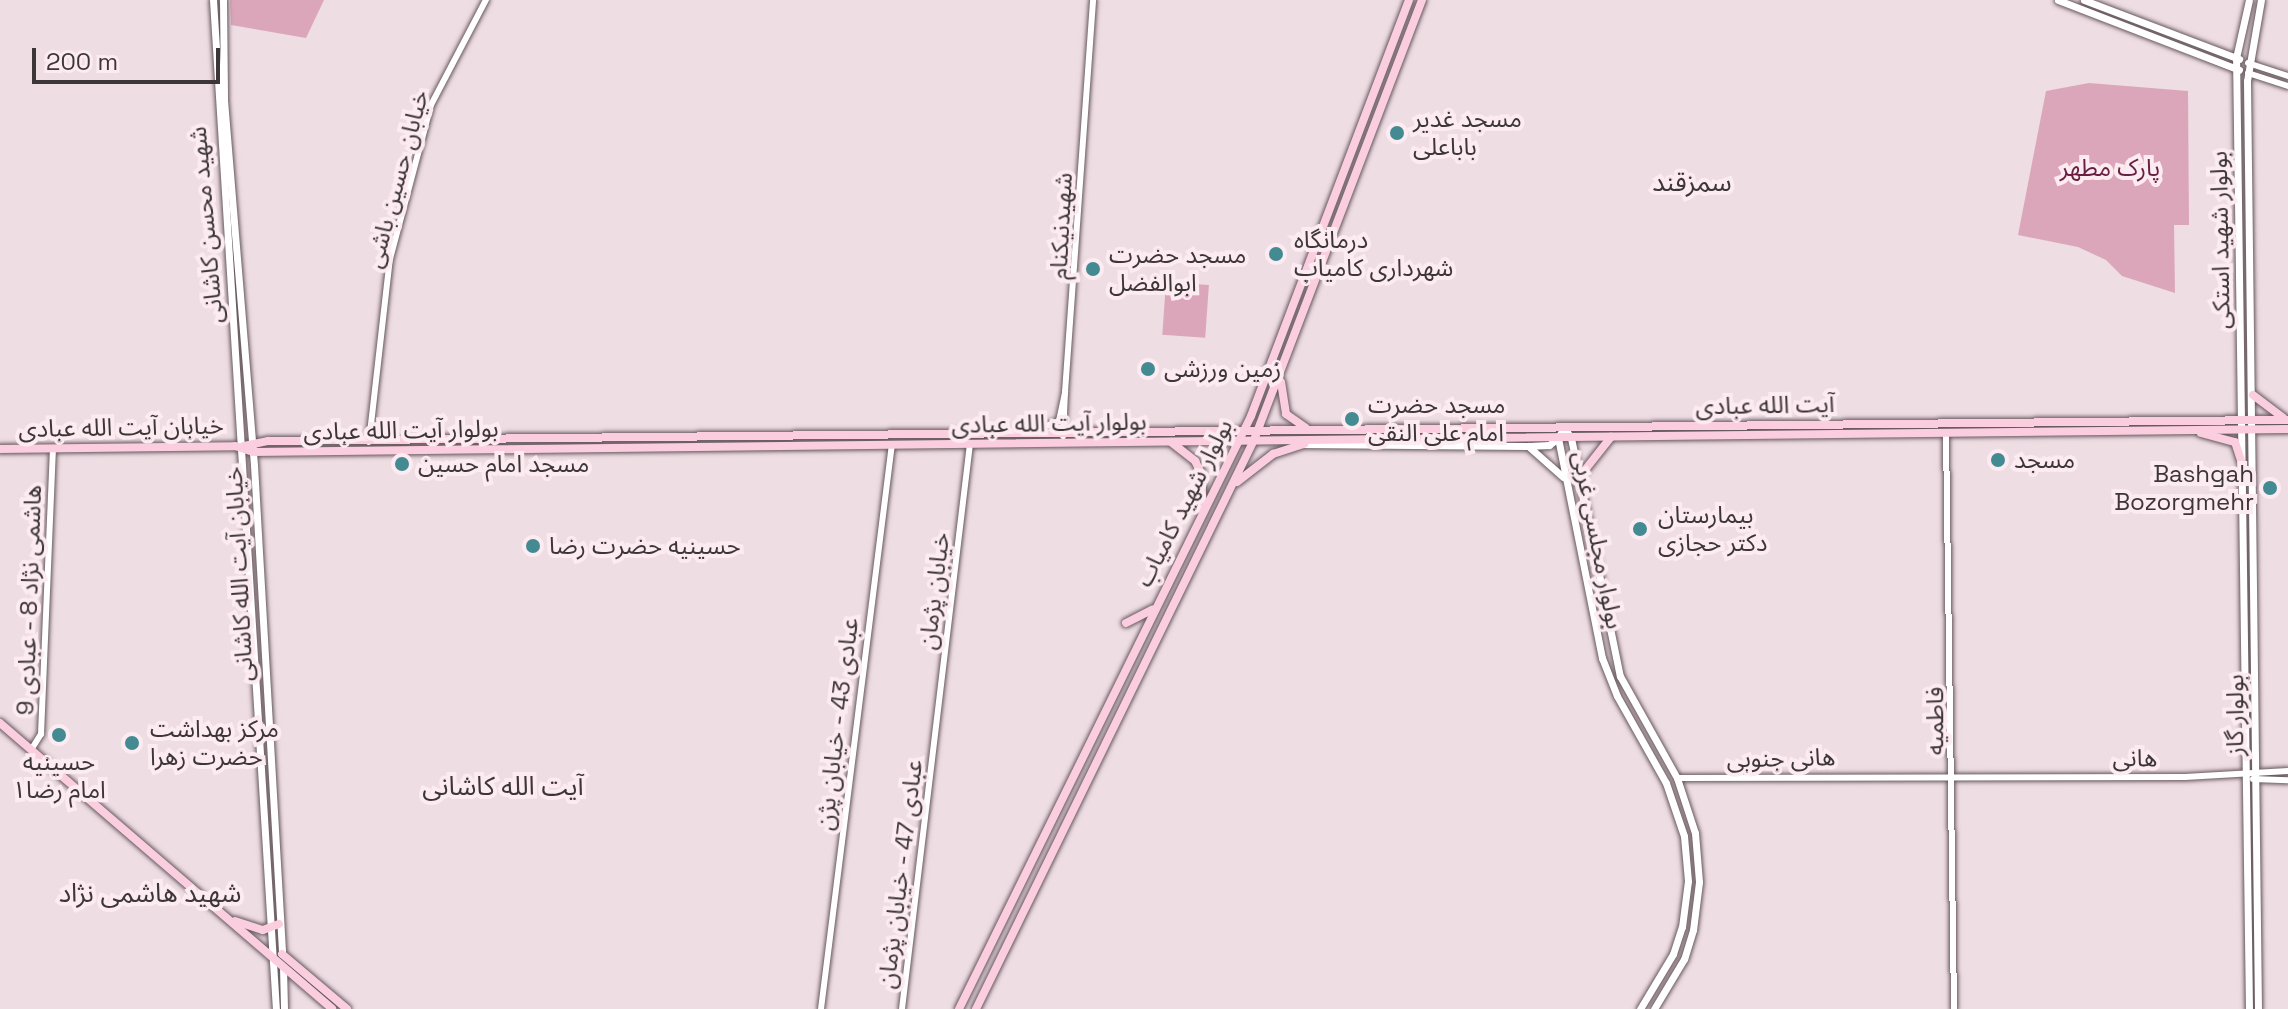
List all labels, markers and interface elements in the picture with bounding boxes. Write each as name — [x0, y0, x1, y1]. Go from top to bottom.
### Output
scale bar — [36, 32, 224, 82]
text: 200 m — [46, 46, 118, 77]
street label: خیابان حسین باشی — [359, 87, 435, 271]
place label: مسجد غدیر باباعلی — [1413, 105, 1522, 161]
marker: مسجد غدیر باباعلی — [1388, 124, 1406, 142]
street label: شهید محسن کاشانی — [183, 125, 229, 325]
street label: بولوار شهید استکی — [2204, 151, 2236, 329]
park label: پارک مطهر — [2060, 154, 2160, 182]
district label: سمزقند — [1652, 167, 1732, 199]
street label: شهیدنیکنام — [1044, 172, 1078, 280]
place label: درمانگاه شهرداری کامیاب — [1294, 226, 1453, 282]
place label: مسجد حضرت ابوالفضل — [1109, 241, 1246, 297]
marker: درمانگاه شهرداری کامیاب — [1265, 243, 1287, 265]
marker: مسجد حضرت ابوالفضل — [1084, 260, 1102, 278]
place label: زمین ورزشی — [1164, 355, 1281, 383]
marker: زمین ورزشی — [1139, 360, 1157, 378]
street label: آیت الله عبادی — [1695, 389, 1835, 421]
place label: مسجد حضرت امام علی النقی — [1368, 391, 1505, 447]
street label: بولوار آیت الله عبادی — [951, 407, 1147, 439]
marker: مسجد حضرت امام علی النقی — [1343, 410, 1361, 428]
street label: خیابان آیت الله عبادی — [18, 411, 224, 443]
street label: بولوار آیت الله عبادی — [303, 414, 499, 446]
street label: بولوار شهید کامیاب — [1129, 414, 1239, 592]
place label: مسجد — [2014, 446, 2075, 474]
street label: بولوار مجلسی غربی — [1567, 449, 1629, 631]
place label: مسجد امام حسین — [418, 450, 589, 478]
marker: مسجد — [1989, 451, 2007, 469]
marker: مسجد امام حسین — [393, 455, 411, 473]
place label: Bashgah Bozorgmehr — [2114, 460, 2254, 516]
street label: خیابان آیت الله کاشانی — [219, 466, 259, 682]
marker: Bashgah Bozorgmehr — [2261, 479, 2279, 497]
street label: هاشمی نژاد 8 - عبادی 9 — [11, 484, 47, 716]
place label: بیمارستان دکتر حجازی — [1658, 501, 1767, 557]
marker: بیمارستان دکتر حجازی — [1629, 518, 1651, 540]
street label: خیابان پژمان — [913, 531, 955, 651]
place label: حسینیه حضرت رضا — [549, 532, 741, 560]
marker: حسینیه حضرت رضا — [524, 537, 542, 555]
street label: عبادی 43 - خیابان پژن — [810, 615, 864, 833]
street label: بولوار گاز — [2221, 674, 2249, 756]
street label: فاطمیه — [1921, 687, 1949, 755]
place label: مرکز بهداشت حضرت زهرا — [150, 715, 279, 771]
marker: حسینیه امام رضا۱ — [50, 726, 68, 744]
marker: مرکز بهداشت حضرت زهرا — [121, 732, 143, 754]
street label: هانی جنوبی — [1726, 743, 1836, 773]
street label: هانی — [2112, 743, 2158, 773]
place label: حسینیه امام رضا۱ — [12, 748, 106, 804]
street label: عبادی 47 - خیابان پژمان — [872, 757, 928, 991]
district label: آیت الله کاشانی — [422, 771, 584, 803]
district label: شهید هاشمی نژاد — [59, 878, 241, 910]

